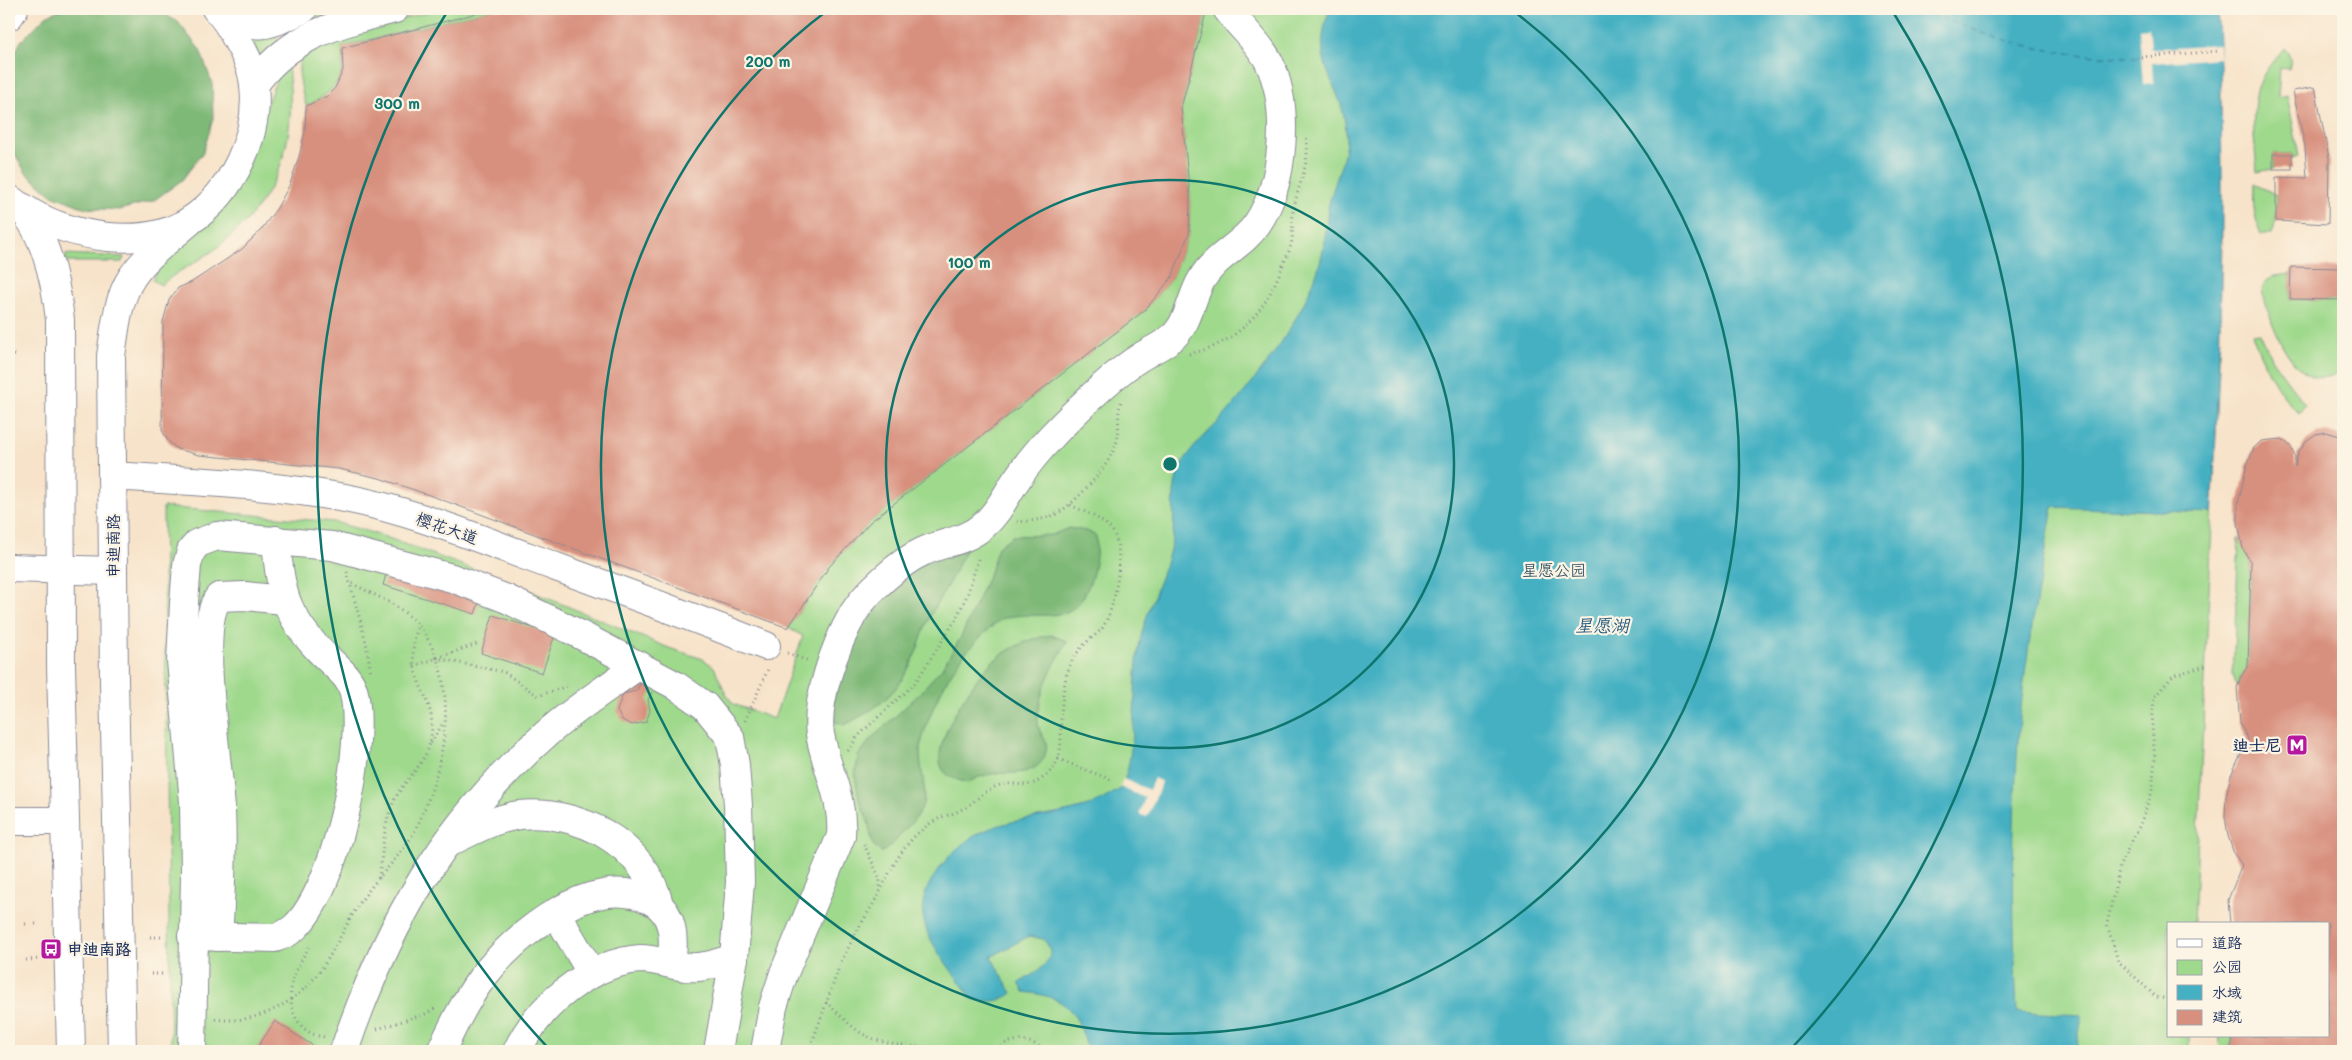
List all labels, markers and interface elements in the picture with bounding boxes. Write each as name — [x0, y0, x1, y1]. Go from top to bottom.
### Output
text: 200 m — [746, 51, 791, 71]
text: 300 m — [374, 93, 420, 113]
text: 100 m — [947, 252, 991, 272]
centre of rings — [1161, 455, 1179, 473]
street label: 樱花大道 — [413, 507, 481, 548]
street label: 申迪南路 — [102, 514, 123, 578]
park label: 星愿公园 — [1522, 559, 1586, 580]
water label: 星愿湖 — [1575, 613, 1631, 637]
metro station icon: 迪士尼 — [2285, 733, 2309, 757]
place label: 迪士尼 — [2233, 734, 2281, 755]
legend — [2167, 922, 2330, 1038]
text: 道路 — [2212, 932, 2242, 952]
bus stop icon: 申迪南路 — [39, 937, 63, 961]
place label: 申迪南路 — [67, 938, 131, 959]
text: 公园 — [2212, 956, 2242, 976]
text: 水域 — [2212, 982, 2242, 1002]
text: 建筑 — [2212, 1006, 2242, 1026]

